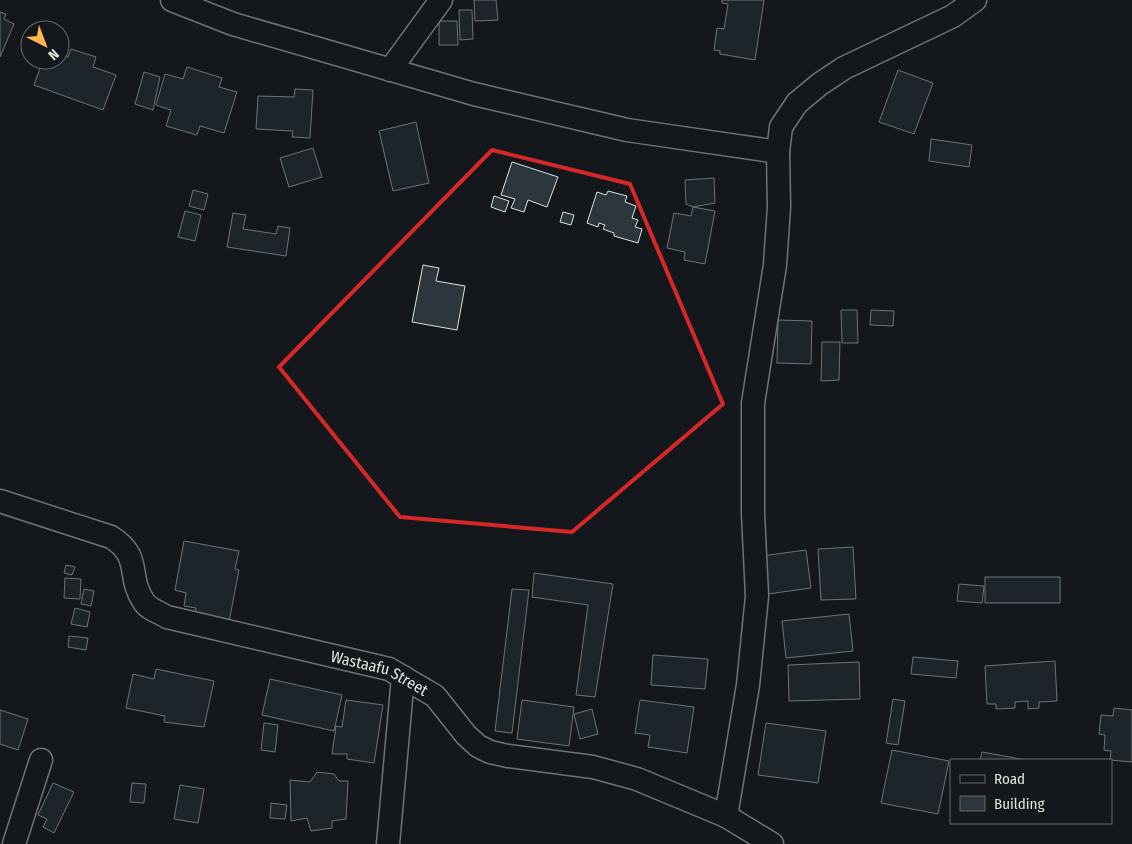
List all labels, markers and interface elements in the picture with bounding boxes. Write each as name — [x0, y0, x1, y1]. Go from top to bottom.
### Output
north arrow — [20, 20, 70, 70]
text: N — [45, 45, 62, 63]
street label: Wastaafu Street — [329, 647, 432, 700]
legend — [950, 759, 1112, 824]
text: Road — [994, 770, 1025, 788]
text: Building — [994, 795, 1045, 813]

